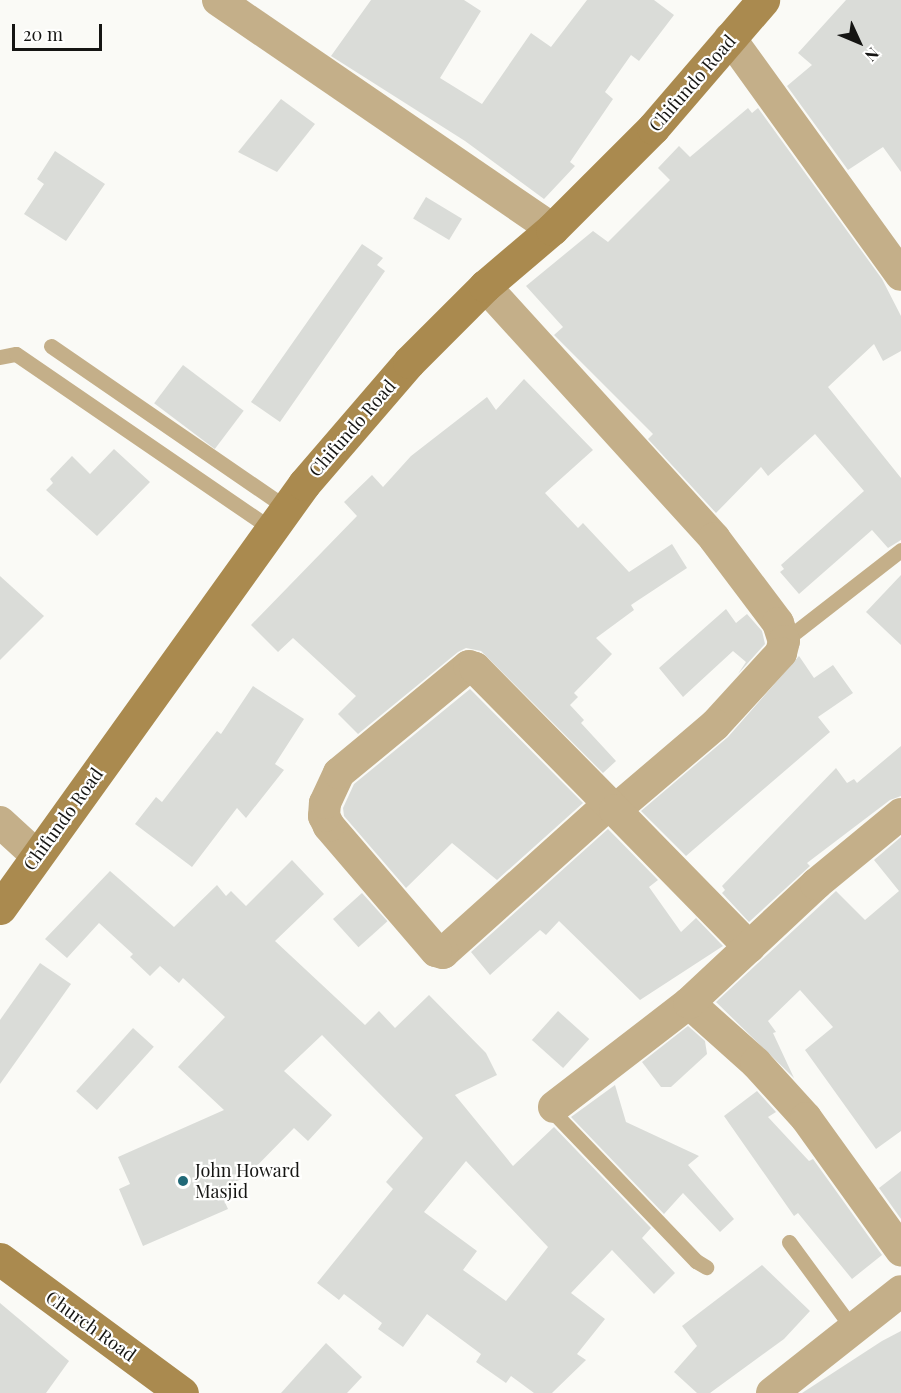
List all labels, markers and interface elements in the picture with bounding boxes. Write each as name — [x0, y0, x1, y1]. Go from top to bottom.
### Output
scale bar — [15, 12, 105, 50]
north arrow — [829, 12, 889, 72]
text: 20 m — [23, 22, 63, 46]
street label: Chifundo Road — [644, 30, 740, 136]
text: N — [861, 43, 884, 66]
street label: Chifundo Road — [304, 375, 400, 481]
street label: Chifundo Road — [19, 764, 107, 874]
place label: John Howard Masjid — [195, 1160, 300, 1202]
marker: John Howard Masjid — [176, 1174, 190, 1188]
street label: Church Road — [42, 1286, 140, 1366]

